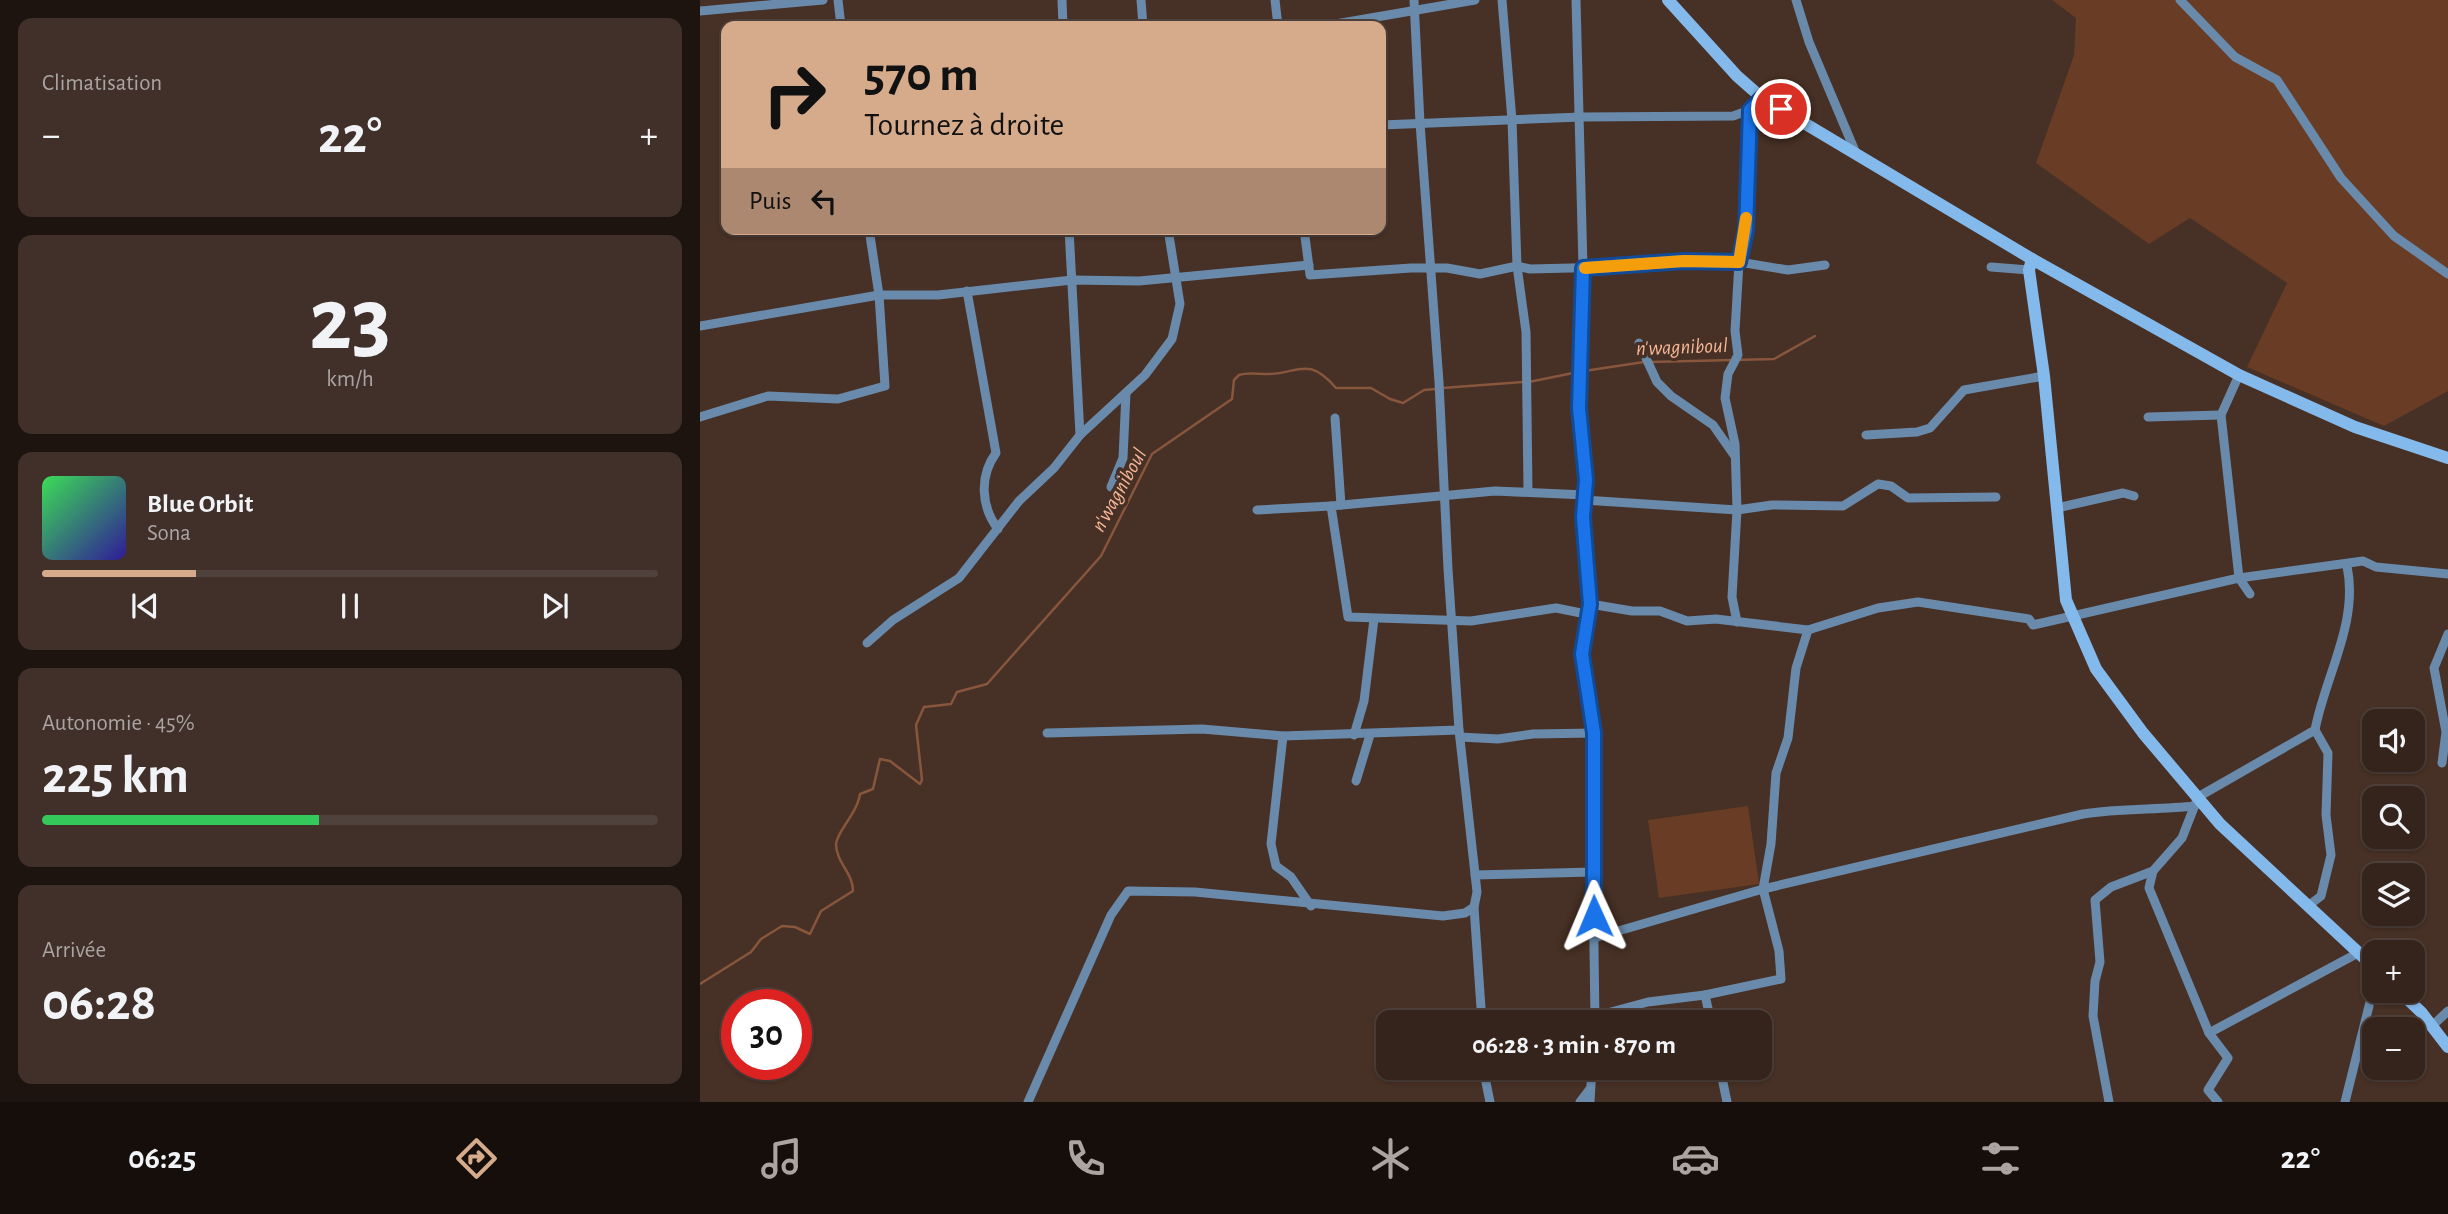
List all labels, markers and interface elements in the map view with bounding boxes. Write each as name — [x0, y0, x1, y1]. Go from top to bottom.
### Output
icon: right — [749, 49, 840, 140]
text: 570 m — [864, 51, 979, 100]
text: Climatisation — [42, 72, 162, 95]
pin — [1751, 79, 1811, 139]
icon: arrive — [1762, 90, 1800, 128]
text: Tournez à droite — [864, 109, 1064, 141]
text: 22° — [318, 110, 382, 162]
text: − — [42, 117, 60, 155]
text: + — [640, 117, 658, 155]
icon: left — [805, 182, 843, 220]
text: Puis — [749, 188, 791, 214]
text: 23 — [309, 275, 391, 366]
water label: n'wagniboul — [1636, 335, 1728, 359]
text: km/h — [326, 368, 374, 391]
water label: n'wagniboul — [1088, 445, 1150, 535]
text: Blue Orbit — [147, 491, 253, 517]
text: Sona — [147, 522, 191, 545]
icon: previous — [126, 587, 164, 625]
icon: pause — [331, 587, 369, 625]
icon: next — [536, 587, 574, 625]
map controls — [2362, 709, 2425, 1080]
button: sound — [2362, 709, 2425, 772]
text: Autonomie · 45% — [42, 712, 195, 735]
text: 225 km — [42, 750, 189, 802]
button: search — [2362, 786, 2425, 849]
button: layers — [2362, 863, 2425, 926]
position arrow — [1557, 879, 1631, 953]
text: Arrivée — [42, 939, 106, 962]
button: + — [2362, 940, 2425, 1003]
text: 06:28 — [42, 977, 156, 1029]
speed limit sign: 30 — [721, 989, 812, 1080]
button: − — [2362, 1017, 2425, 1080]
text: 06:28 · 3 min · 870 m — [1472, 1032, 1676, 1058]
icon: directions — [452, 1134, 501, 1183]
icon: music — [757, 1134, 806, 1183]
icon: phone — [1061, 1134, 1110, 1183]
icon: climate — [1366, 1134, 1415, 1183]
icon: car — [1671, 1134, 1720, 1183]
icon: filters — [1976, 1134, 2025, 1183]
text: 06:25 — [128, 1142, 196, 1174]
text: 22° — [2280, 1142, 2320, 1174]

